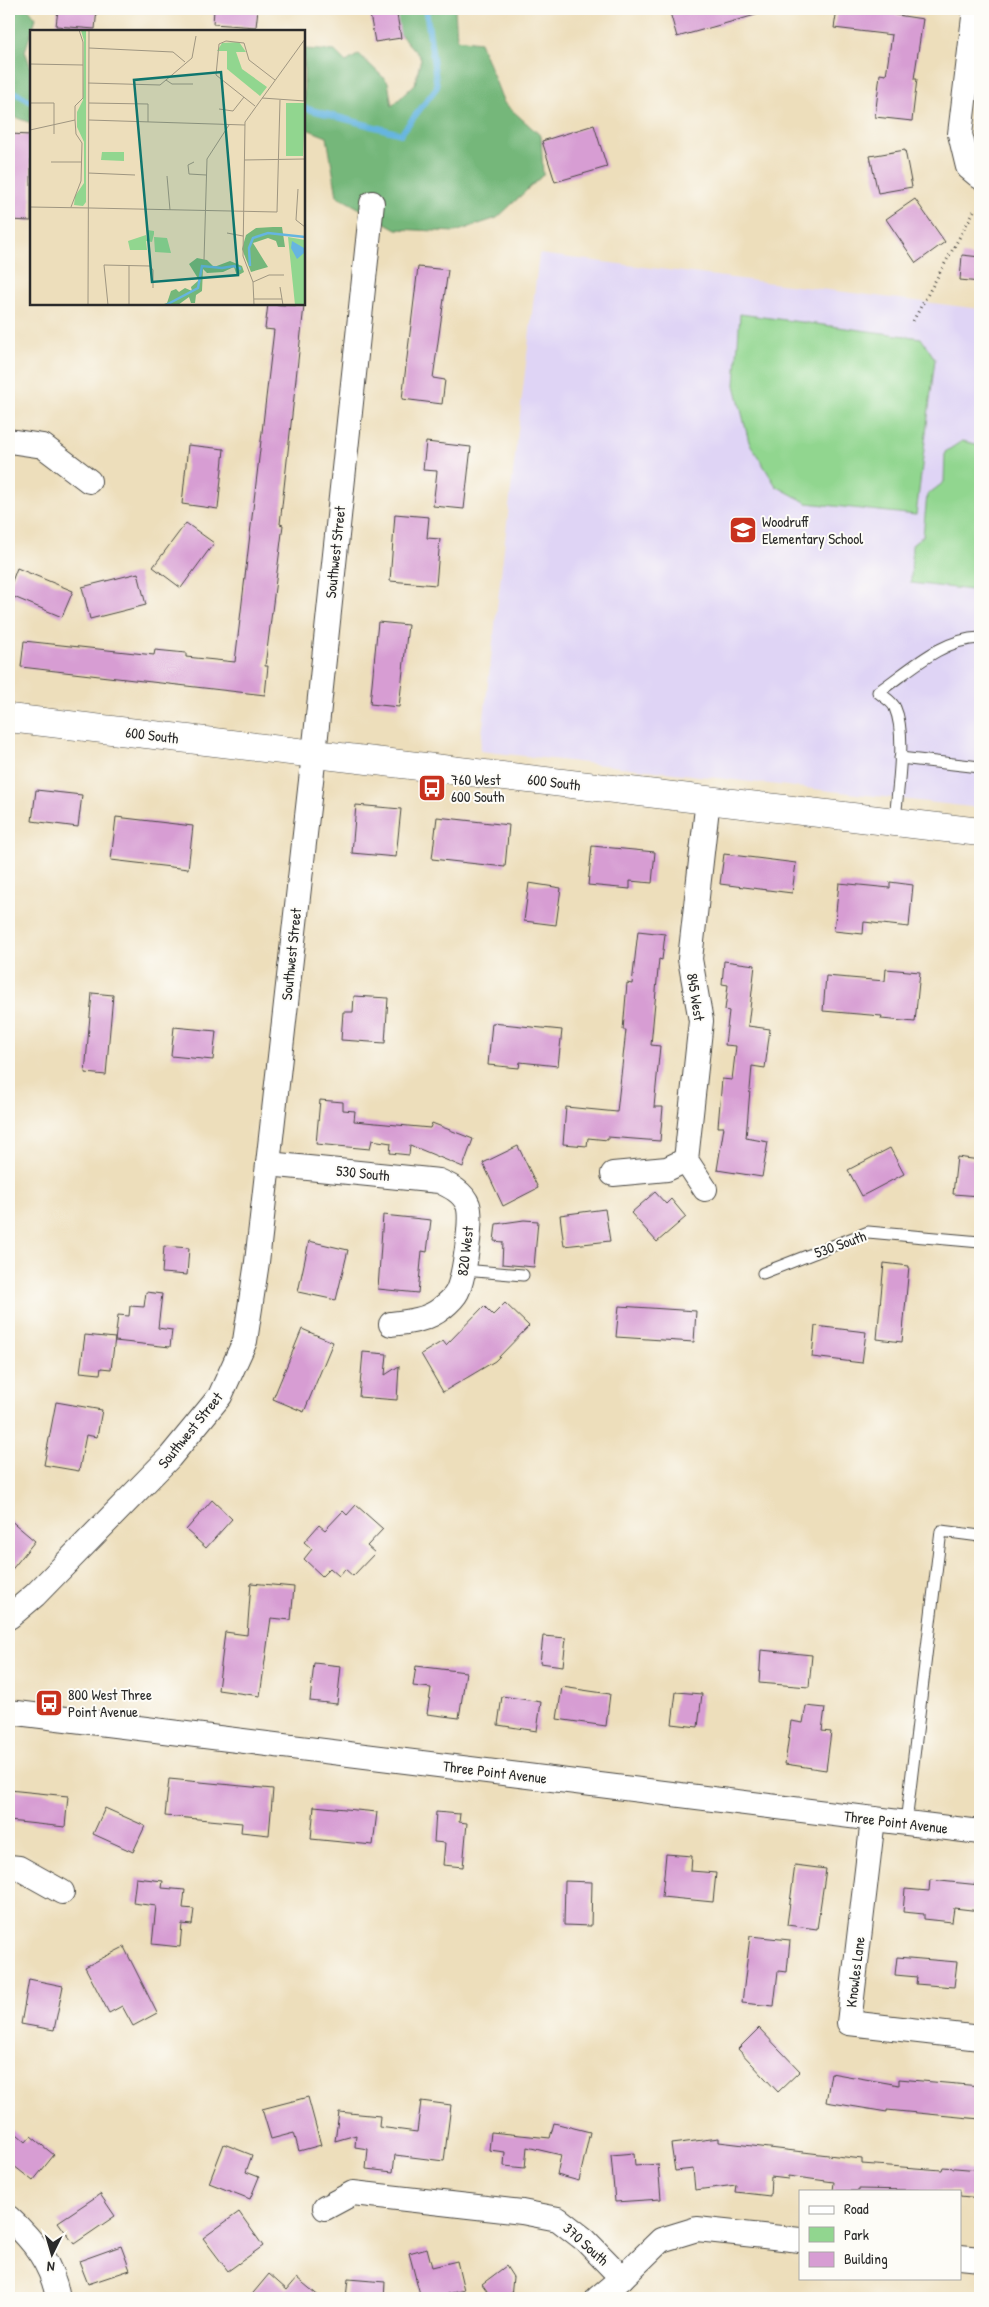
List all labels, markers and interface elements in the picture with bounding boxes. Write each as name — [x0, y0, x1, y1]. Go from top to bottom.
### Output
inset map — [30, 30, 305, 305]
street label: Southwest Street — [320, 504, 350, 599]
place label: Woodruff Elementary School — [762, 511, 863, 549]
school or university icon: Woodruff Elementary School — [728, 515, 758, 545]
street label: 600 South — [124, 721, 180, 749]
street label: 600 South — [526, 768, 582, 796]
place label: 760 West 600 South — [451, 769, 504, 807]
bus stop icon: 760 West 600 South — [417, 773, 447, 803]
street label: Southwest Street — [276, 906, 306, 1001]
street label: 845 West — [682, 972, 710, 1023]
street label: 530 South — [335, 1160, 391, 1186]
street label: 820 West — [452, 1224, 479, 1277]
street label: 530 South — [811, 1225, 869, 1263]
street label: Southwest Street — [153, 1387, 228, 1473]
place label: 800 West Three Point Avenue — [68, 1684, 152, 1722]
bus stop icon: 800 West Three Point Avenue — [34, 1688, 64, 1718]
street label: Three Point Avenue — [442, 1755, 548, 1789]
street label: Three Point Avenue — [843, 1805, 949, 1839]
street label: Knowles Lane — [840, 1935, 870, 2009]
legend — [799, 2190, 962, 2280]
text: Road — [844, 2198, 869, 2219]
street label: 370 South — [559, 2218, 613, 2270]
text: Park — [844, 2224, 869, 2245]
north arrow — [28, 2230, 78, 2280]
text: Building — [844, 2248, 888, 2269]
text: N — [46, 2258, 55, 2277]

